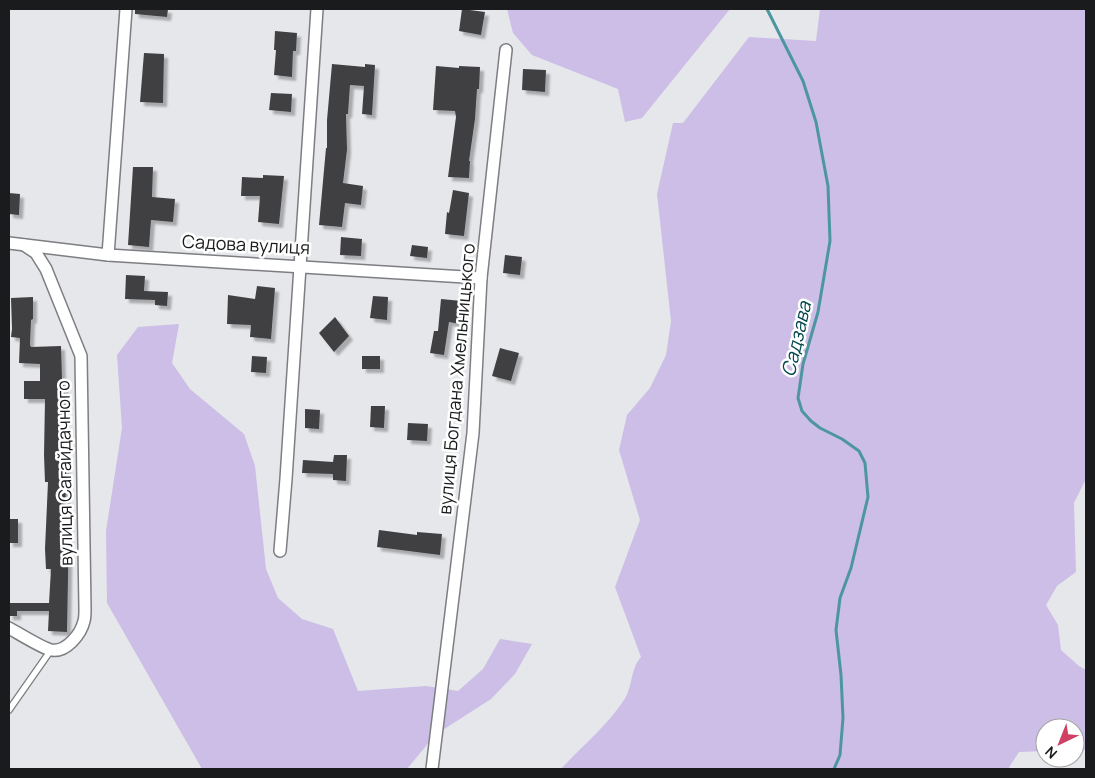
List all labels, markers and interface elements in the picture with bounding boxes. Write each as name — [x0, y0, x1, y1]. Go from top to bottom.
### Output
street label: Садова вулиця — [182, 229, 311, 259]
street label: вулиця Богдана Хмельницького — [432, 242, 480, 516]
water label: Садзава — [775, 297, 818, 379]
street label: вулиця Сагайдачного — [50, 380, 78, 566]
north arrow — [1035, 718, 1085, 768]
text: N — [1041, 742, 1061, 763]

